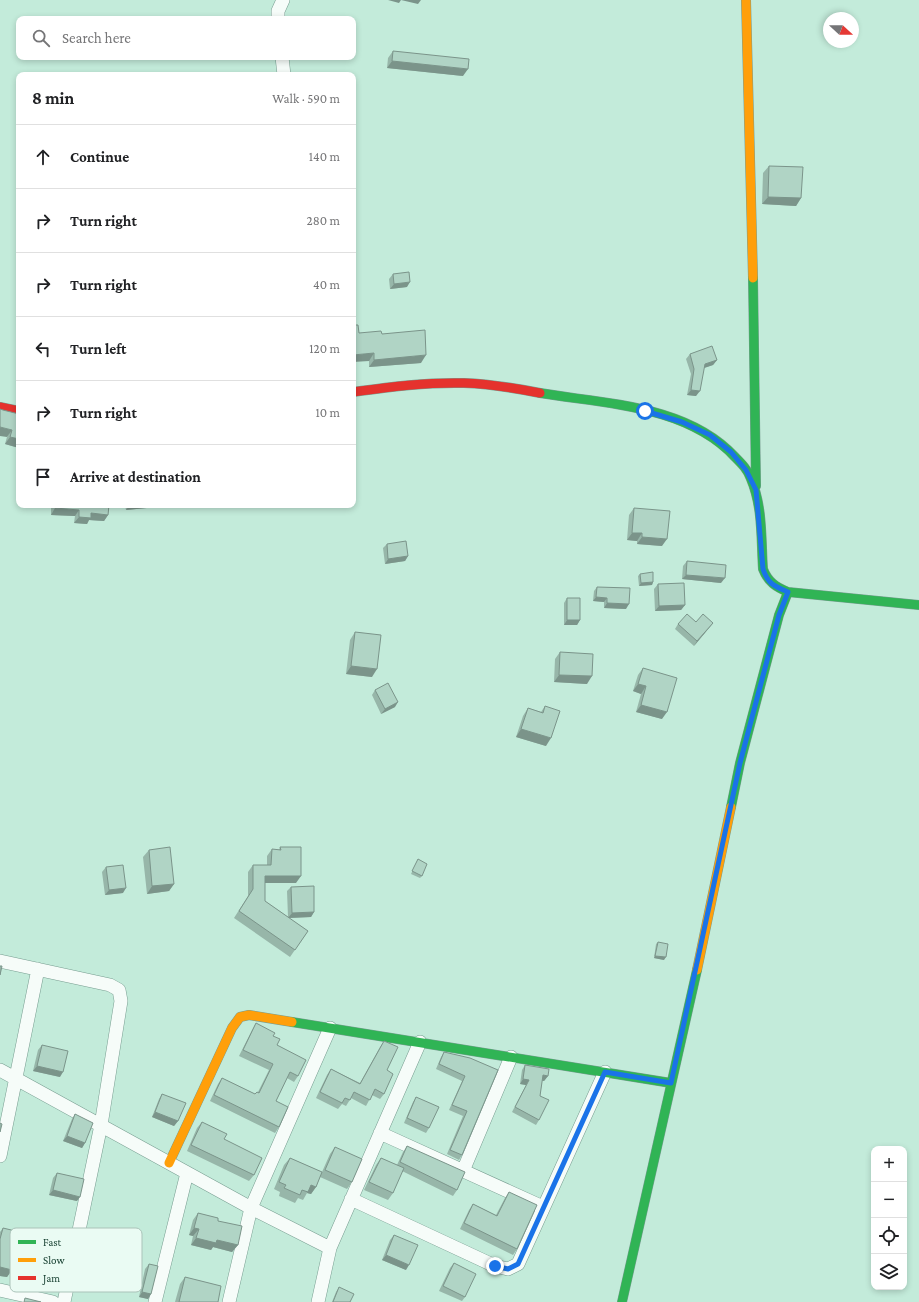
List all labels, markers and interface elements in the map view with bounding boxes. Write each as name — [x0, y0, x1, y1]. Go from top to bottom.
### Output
north arrow — [823, 12, 859, 48]
search box — [16, 16, 356, 60]
icon: search — [30, 27, 52, 49]
text: Search here — [62, 30, 131, 46]
text: 8 min — [32, 89, 74, 108]
text: Walk · 590 m — [272, 91, 340, 106]
icon: ahead — [32, 146, 54, 168]
text: Continue — [70, 149, 129, 165]
text: 140 m — [309, 149, 340, 164]
icon: right — [32, 210, 54, 232]
text: Turn right — [70, 213, 137, 229]
text: 280 m — [307, 213, 340, 228]
icon: right — [32, 274, 54, 296]
text: Turn right — [70, 277, 137, 293]
text: 40 m — [313, 277, 340, 292]
icon: left — [32, 338, 54, 360]
text: Turn left — [70, 341, 126, 357]
text: 120 m — [309, 341, 340, 356]
icon: right — [32, 402, 54, 424]
route start — [636, 402, 654, 420]
text: Turn right — [70, 405, 137, 421]
text: 10 m — [315, 405, 340, 420]
icon: arrive — [32, 466, 54, 488]
text: Arrive at destination — [70, 469, 201, 485]
map controls — [871, 1146, 907, 1290]
button: + — [871, 1146, 907, 1182]
button: − — [871, 1182, 907, 1218]
button: locate — [871, 1218, 907, 1254]
legend — [10, 1228, 142, 1292]
text: Fast — [43, 1236, 62, 1248]
text: Slow — [43, 1254, 65, 1266]
button: layers — [871, 1254, 907, 1290]
route end — [486, 1257, 504, 1275]
text: Jam — [42, 1272, 60, 1285]

